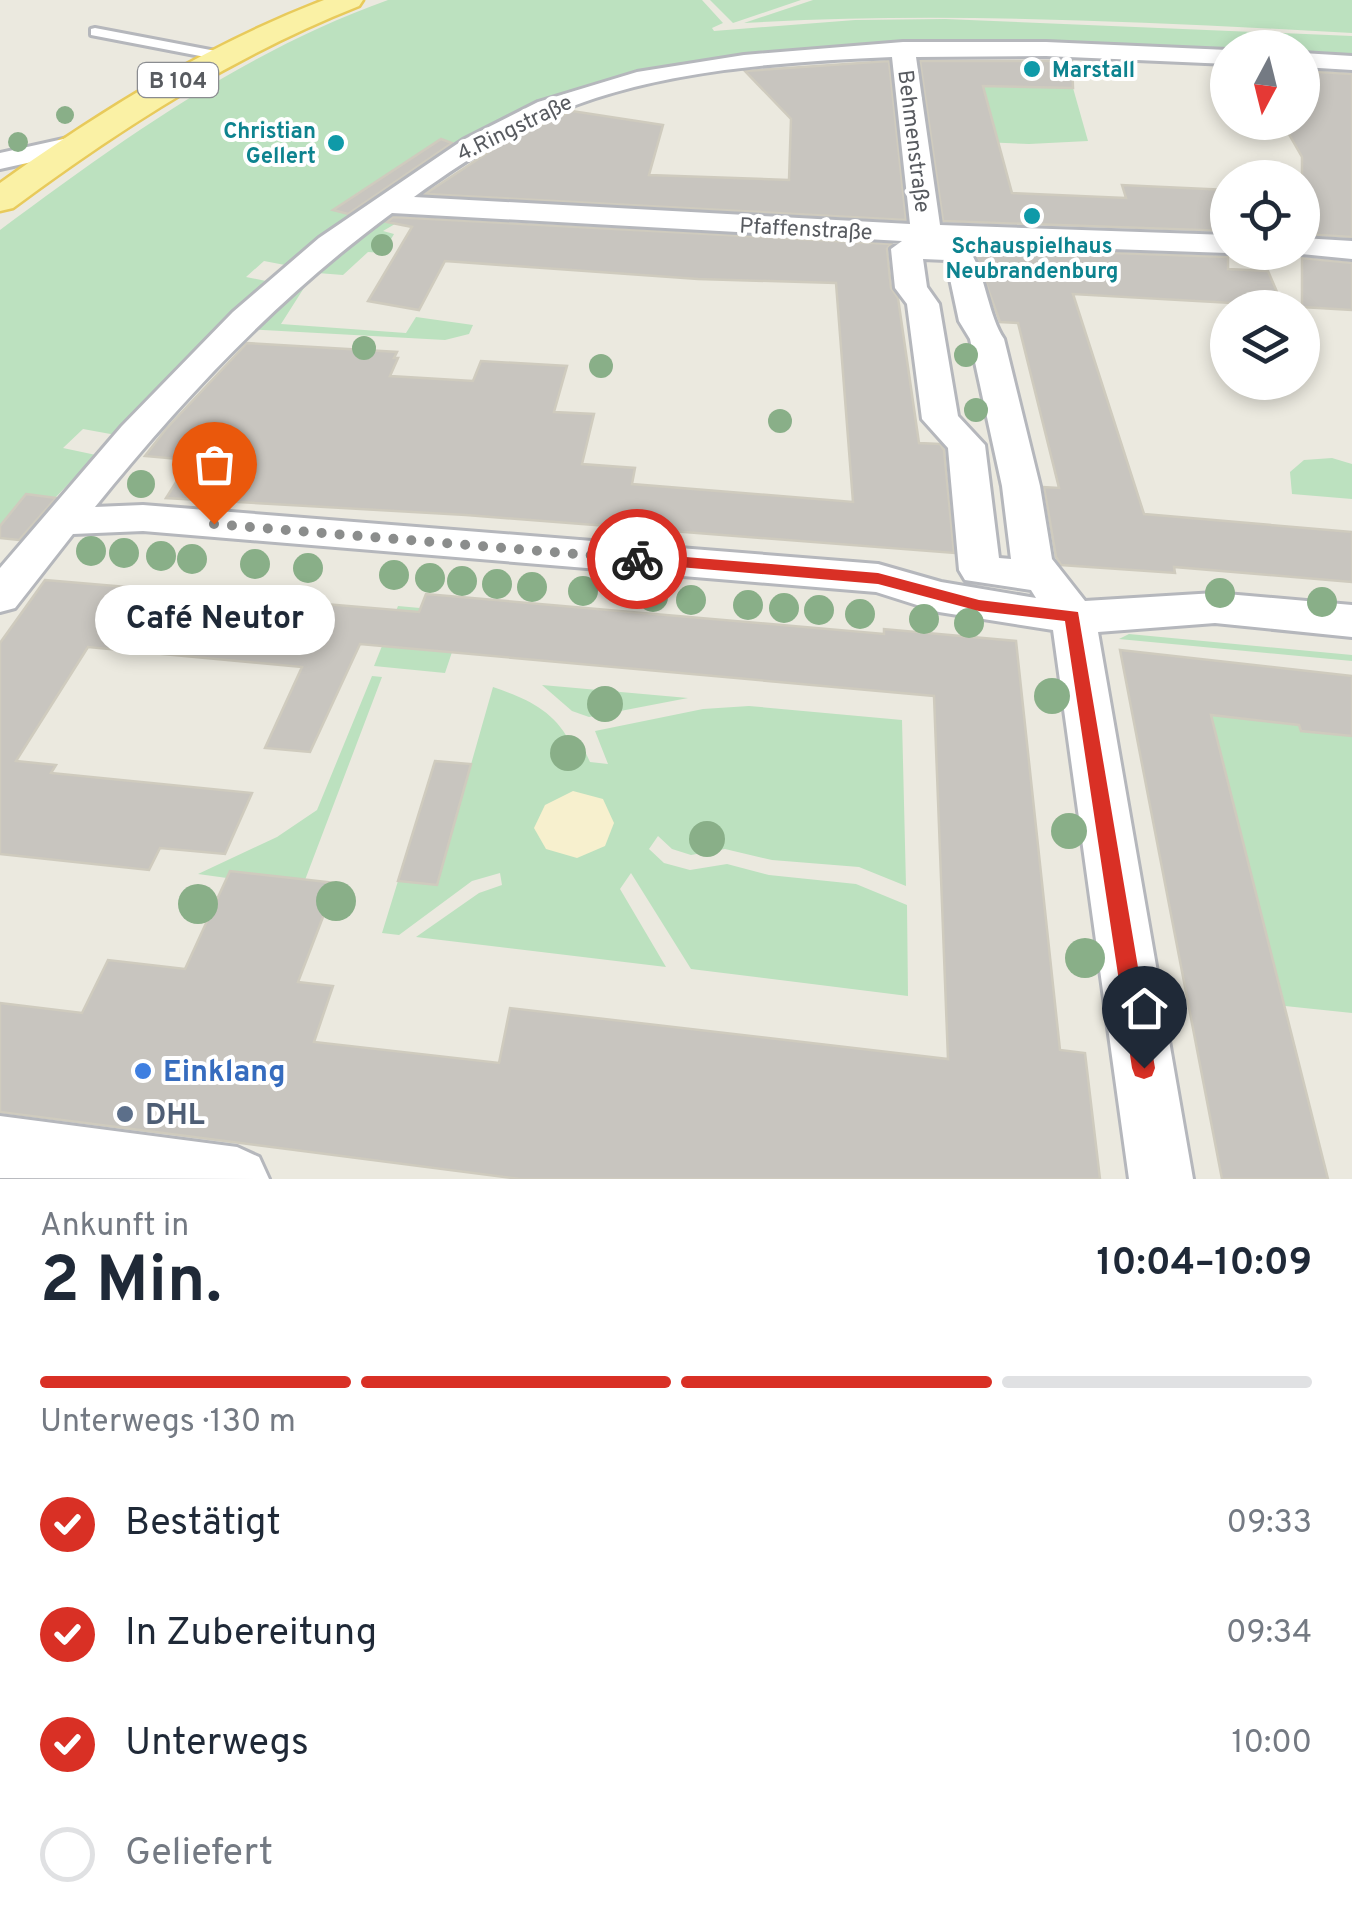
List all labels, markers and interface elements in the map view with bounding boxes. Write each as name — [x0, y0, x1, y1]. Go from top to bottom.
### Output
north arrow — [1210, 30, 1320, 140]
map controls — [1210, 30, 1320, 400]
marker: Marstall — [1021, 58, 1043, 80]
place label: Marstall — [1052, 58, 1135, 85]
road number: B 104 — [138, 63, 218, 97]
street label: Behmenstraße — [890, 68, 935, 214]
street label: 4.Ringstraße — [453, 90, 577, 169]
place label: Christian Gellert — [223, 119, 316, 171]
marker: Christian Gellert — [325, 132, 347, 154]
button: locate — [1210, 160, 1320, 270]
marker: Schauspielhaus Neubrandenburg — [1021, 205, 1043, 227]
street label: Pfaffenstraße — [739, 214, 873, 247]
place label: Schauspielhaus Neubrandenburg — [945, 234, 1119, 286]
button: layers — [1210, 290, 1320, 400]
pin — [172, 422, 257, 525]
icon: bag — [187, 437, 242, 492]
courier — [587, 509, 687, 609]
icon: bike — [610, 532, 665, 587]
callout: Café Neutor — [94, 584, 334, 654]
text: Café Neutor — [126, 600, 304, 640]
pin — [1102, 966, 1187, 1069]
icon: home — [1117, 981, 1172, 1036]
place label: Einklang — [163, 1055, 286, 1092]
marker: Einklang — [132, 1060, 154, 1082]
place label: DHL — [145, 1098, 205, 1135]
marker: DHL — [114, 1103, 136, 1125]
text: Ankunft in — [40, 1207, 189, 1247]
text: 10:04–10:09 — [1096, 1240, 1312, 1289]
text: 2 Min. — [40, 1243, 222, 1325]
text: Unterwegs · 130 m — [40, 1403, 296, 1443]
icon: check — [40, 1497, 95, 1552]
text: Bestätigt — [125, 1500, 281, 1549]
text: 09:33 — [1227, 1504, 1312, 1544]
icon: check — [40, 1607, 95, 1662]
text: In Zubereitung — [125, 1610, 377, 1659]
text: 09:34 — [1226, 1614, 1312, 1654]
icon: check — [40, 1717, 95, 1772]
text: Unterwegs — [125, 1720, 309, 1769]
text: 10:00 — [1231, 1724, 1312, 1764]
text: Geliefert — [125, 1830, 273, 1879]

